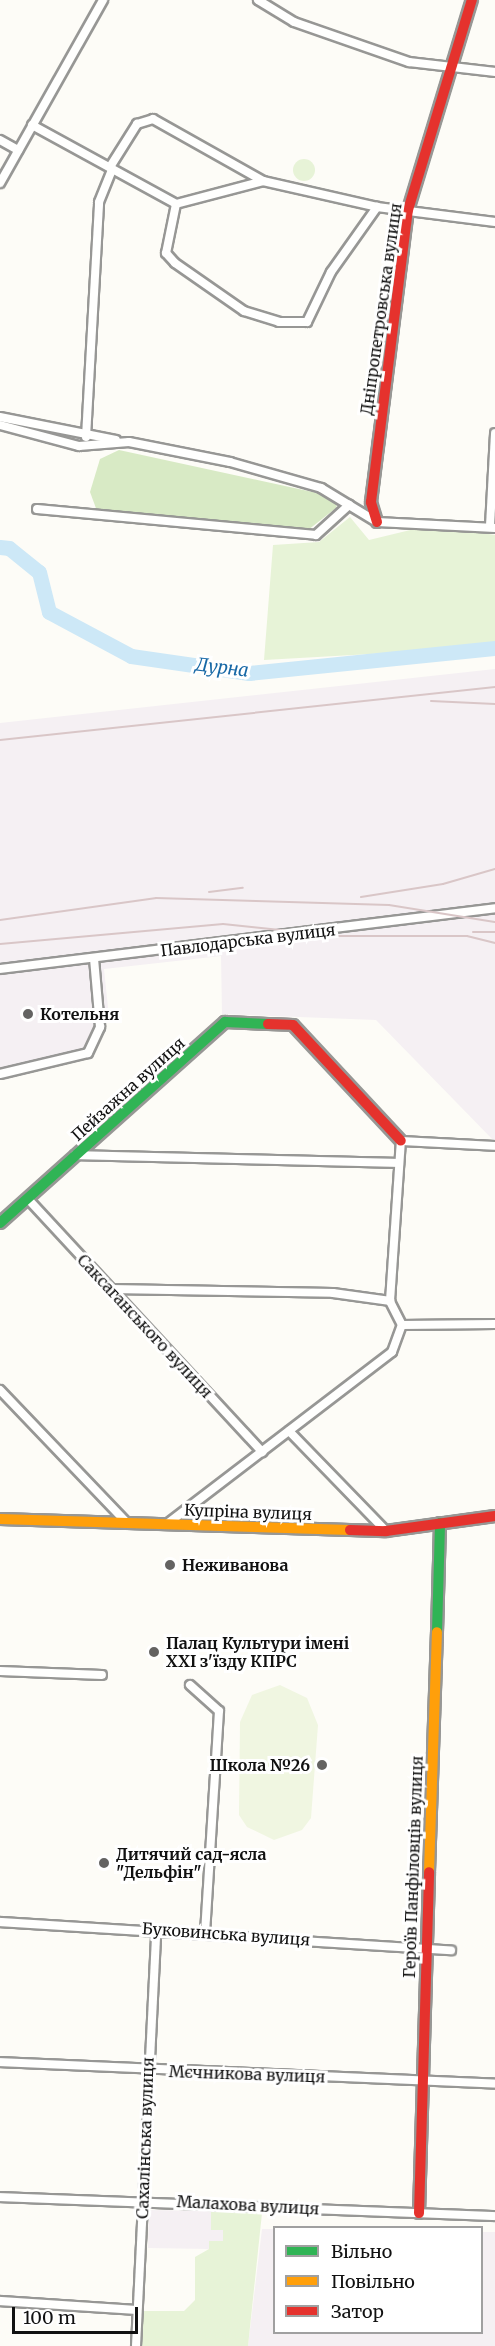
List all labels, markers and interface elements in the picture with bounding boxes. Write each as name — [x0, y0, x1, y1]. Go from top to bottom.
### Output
street label: Дніпропетровська вулиця — [357, 202, 405, 416]
water label: Дурна — [194, 654, 250, 682]
street label: Павлодарська вулиця — [159, 920, 337, 960]
place label: Котельня — [40, 1004, 119, 1024]
marker: Котельня — [21, 1007, 35, 1021]
street label: Пейзажна вулиця — [67, 1033, 189, 1145]
street label: Саксаганського вулиця — [73, 1250, 217, 1402]
street label: Купріна вулиця — [184, 1500, 312, 1524]
place label: Неживанова — [182, 1555, 288, 1575]
marker: Неживанова — [163, 1558, 177, 1572]
place label: Палац Культури імені XXI з'їзду КПРС — [166, 1633, 349, 1671]
marker: Палац Культури імені XXI з'їзду КПРС — [147, 1645, 161, 1659]
place label: Школа №26 — [209, 1755, 310, 1775]
street label: Героїв Панфіловців вулиця — [400, 1755, 426, 1979]
marker: Школа №26 — [315, 1758, 329, 1772]
place label: Дитячий сад-ясла "Дельфін" — [116, 1844, 266, 1882]
marker: Дитячий сад-ясла "Дельфін" — [97, 1856, 111, 1870]
street label: Буковинська вулиця — [141, 1919, 311, 1949]
street label: Сахалінська вулиця — [133, 2057, 157, 2219]
street label: Мєчникова вулиця — [168, 2062, 326, 2086]
street label: Малахова вулиця — [176, 2192, 320, 2218]
legend — [273, 2226, 483, 2334]
text: Вільно — [331, 2240, 392, 2263]
text: Повільно — [331, 2270, 415, 2293]
scale bar — [15, 2295, 141, 2333]
text: Затор — [331, 2300, 384, 2323]
text: 100 m — [23, 2306, 76, 2329]

